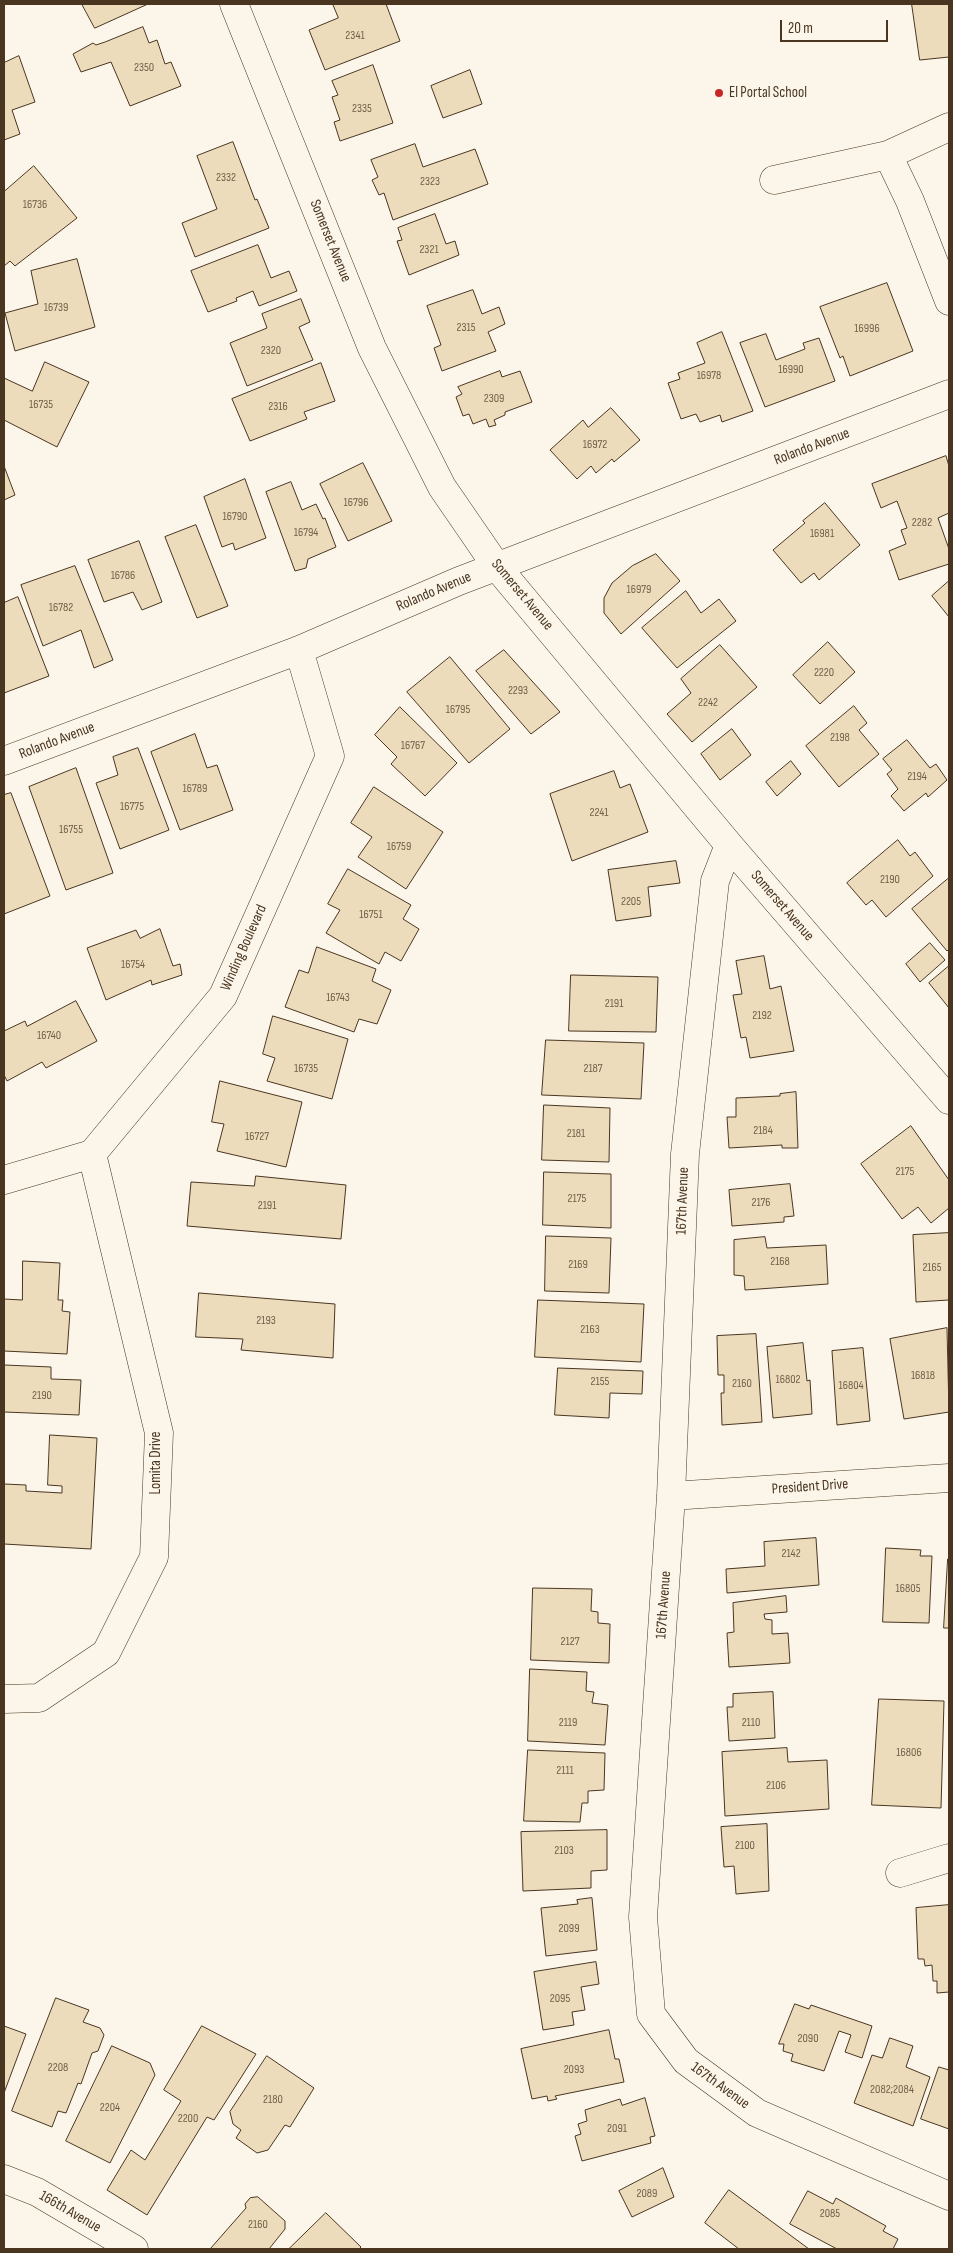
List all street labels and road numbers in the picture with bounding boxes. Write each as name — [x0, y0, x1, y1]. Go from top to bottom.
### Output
street label: Somerset Avenue — [305, 197, 355, 285]
street label: Rolando Avenue — [772, 424, 852, 470]
street label: Somerset Avenue — [487, 556, 557, 634]
street label: Rolando Avenue — [394, 568, 474, 616]
street label: Rolando Avenue — [17, 718, 97, 764]
street label: Somerset Avenue — [747, 867, 817, 945]
street label: Winding Boulevard — [217, 902, 271, 994]
street label: 167th Avenue — [673, 1167, 693, 1235]
street label: Lomita Drive — [147, 1432, 165, 1494]
street label: President Drive — [771, 1475, 849, 1499]
street label: 167th Avenue — [653, 1570, 675, 1640]
street label: 167th Avenue — [687, 2059, 753, 2113]
street label: 166th Avenue — [36, 2187, 104, 2237]

